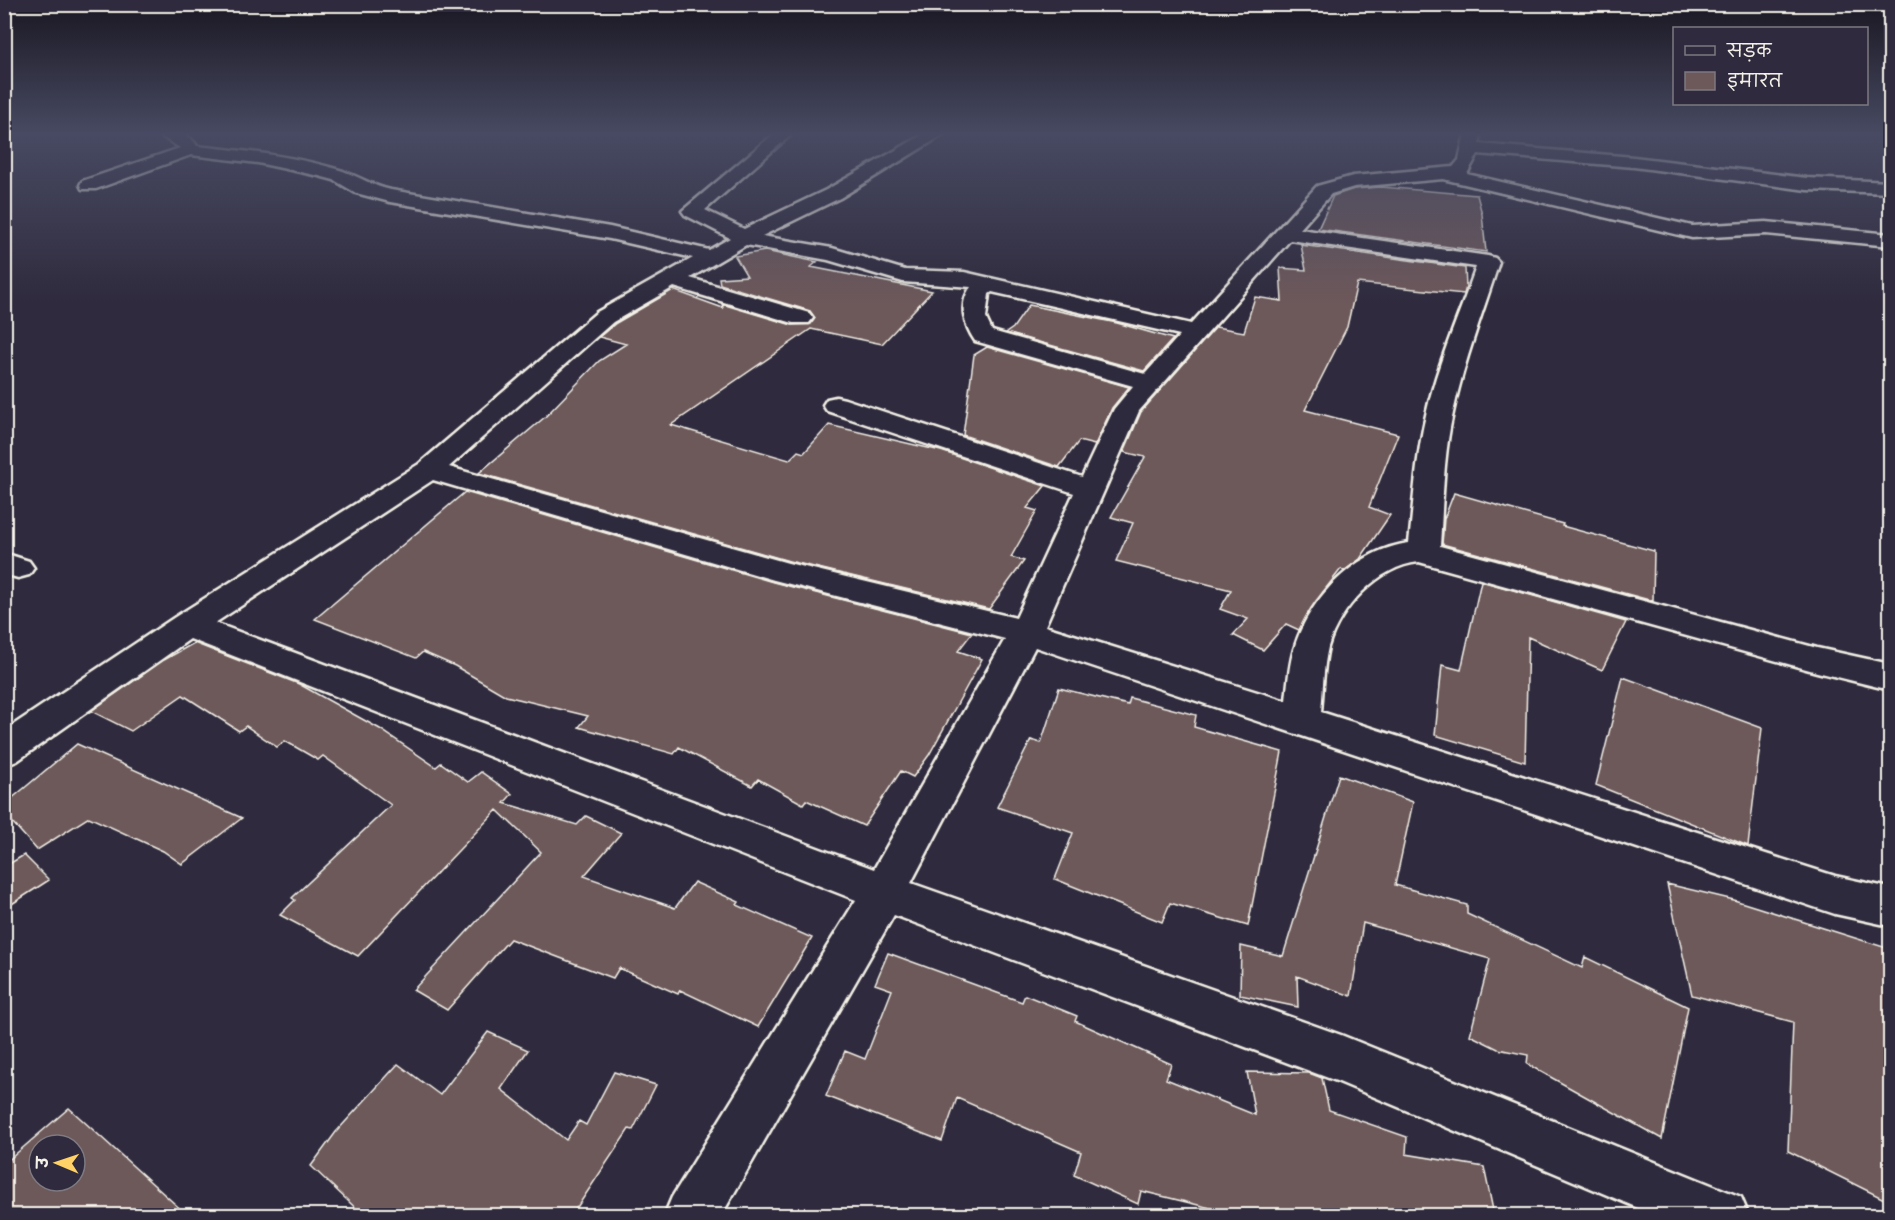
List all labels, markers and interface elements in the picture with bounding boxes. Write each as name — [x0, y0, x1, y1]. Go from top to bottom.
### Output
legend — [1673, 27, 1868, 105]
text: सड़क — [1726, 40, 1772, 63]
text: इमारत — [1727, 70, 1783, 93]
north arrow — [27, 1133, 87, 1193]
text: उ — [33, 1155, 53, 1170]

